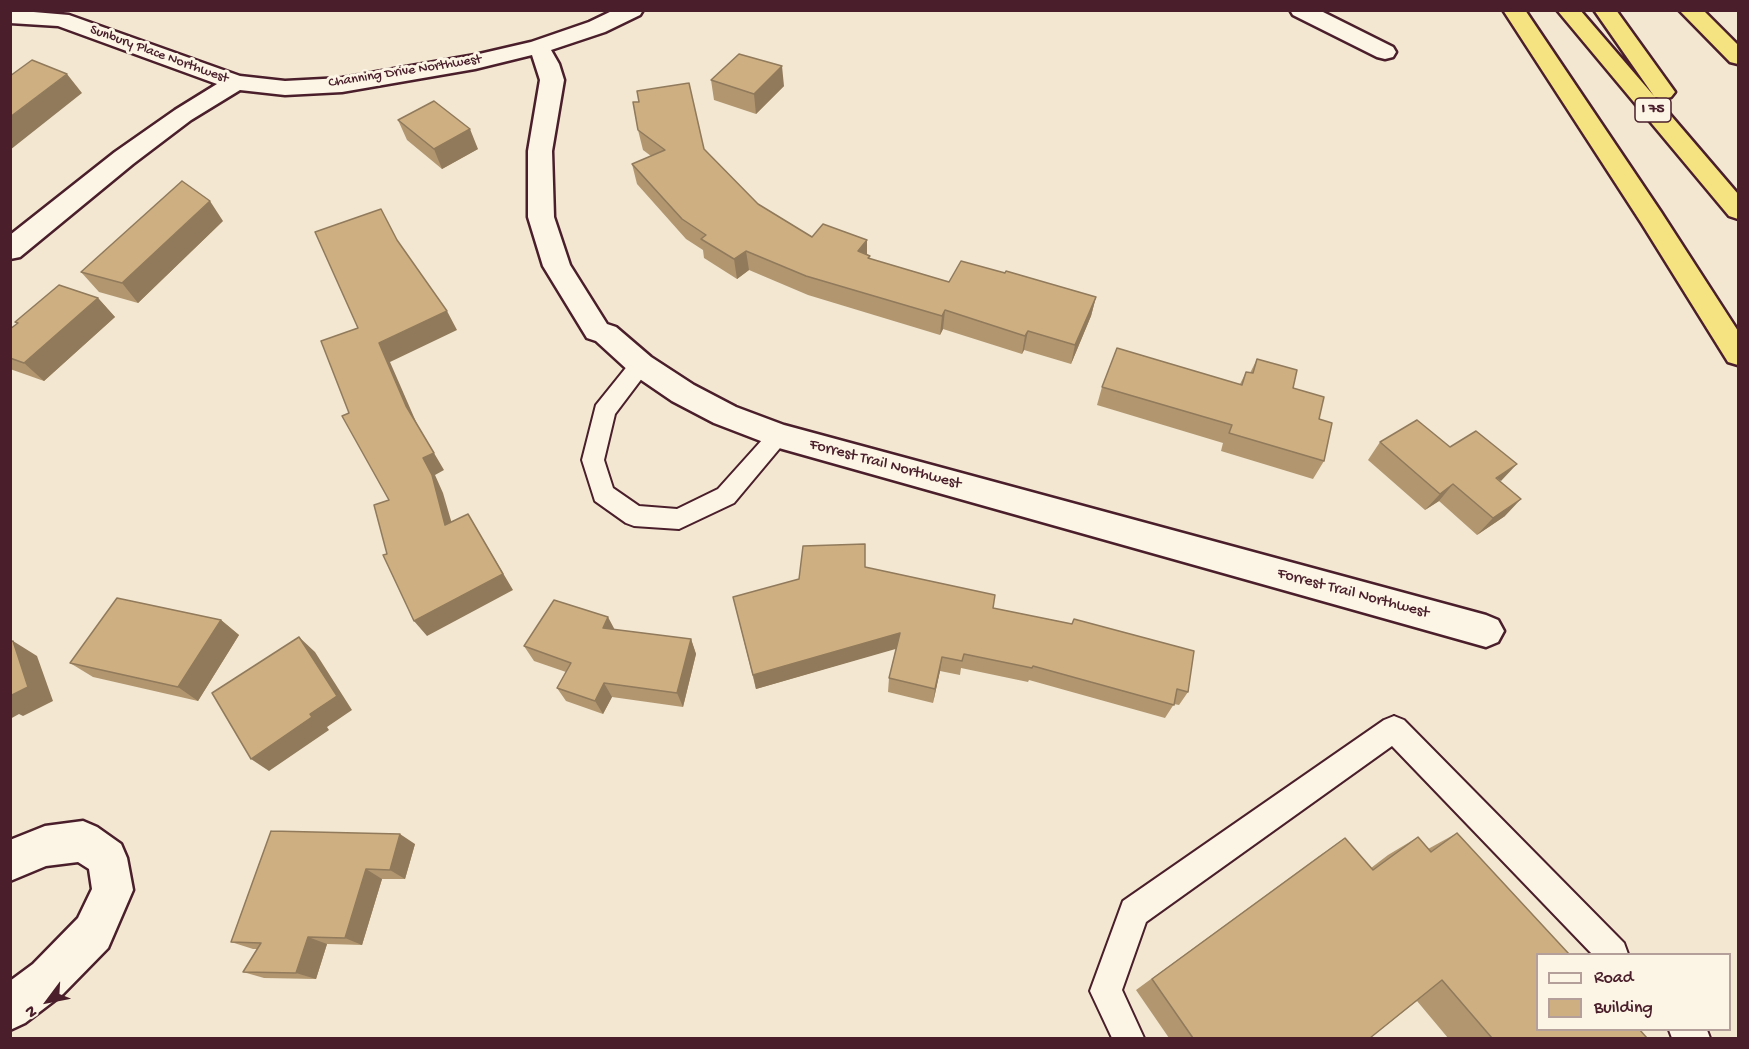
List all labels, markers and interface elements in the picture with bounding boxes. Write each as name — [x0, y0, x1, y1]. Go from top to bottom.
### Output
street label: Sunbury Place Northwest — [87, 22, 231, 88]
street label: Channing Drive Northwest — [327, 52, 483, 92]
road number: I 75 — [1635, 98, 1671, 122]
street label: Forrest Trail Northwest — [807, 435, 963, 495]
street label: Forrest Trail Northwest — [1275, 564, 1431, 624]
legend — [1536, 953, 1731, 1031]
text: Road — [1594, 968, 1633, 989]
north arrow — [18, 971, 78, 1031]
text: Building — [1594, 998, 1653, 1019]
text: N — [21, 1001, 43, 1020]

